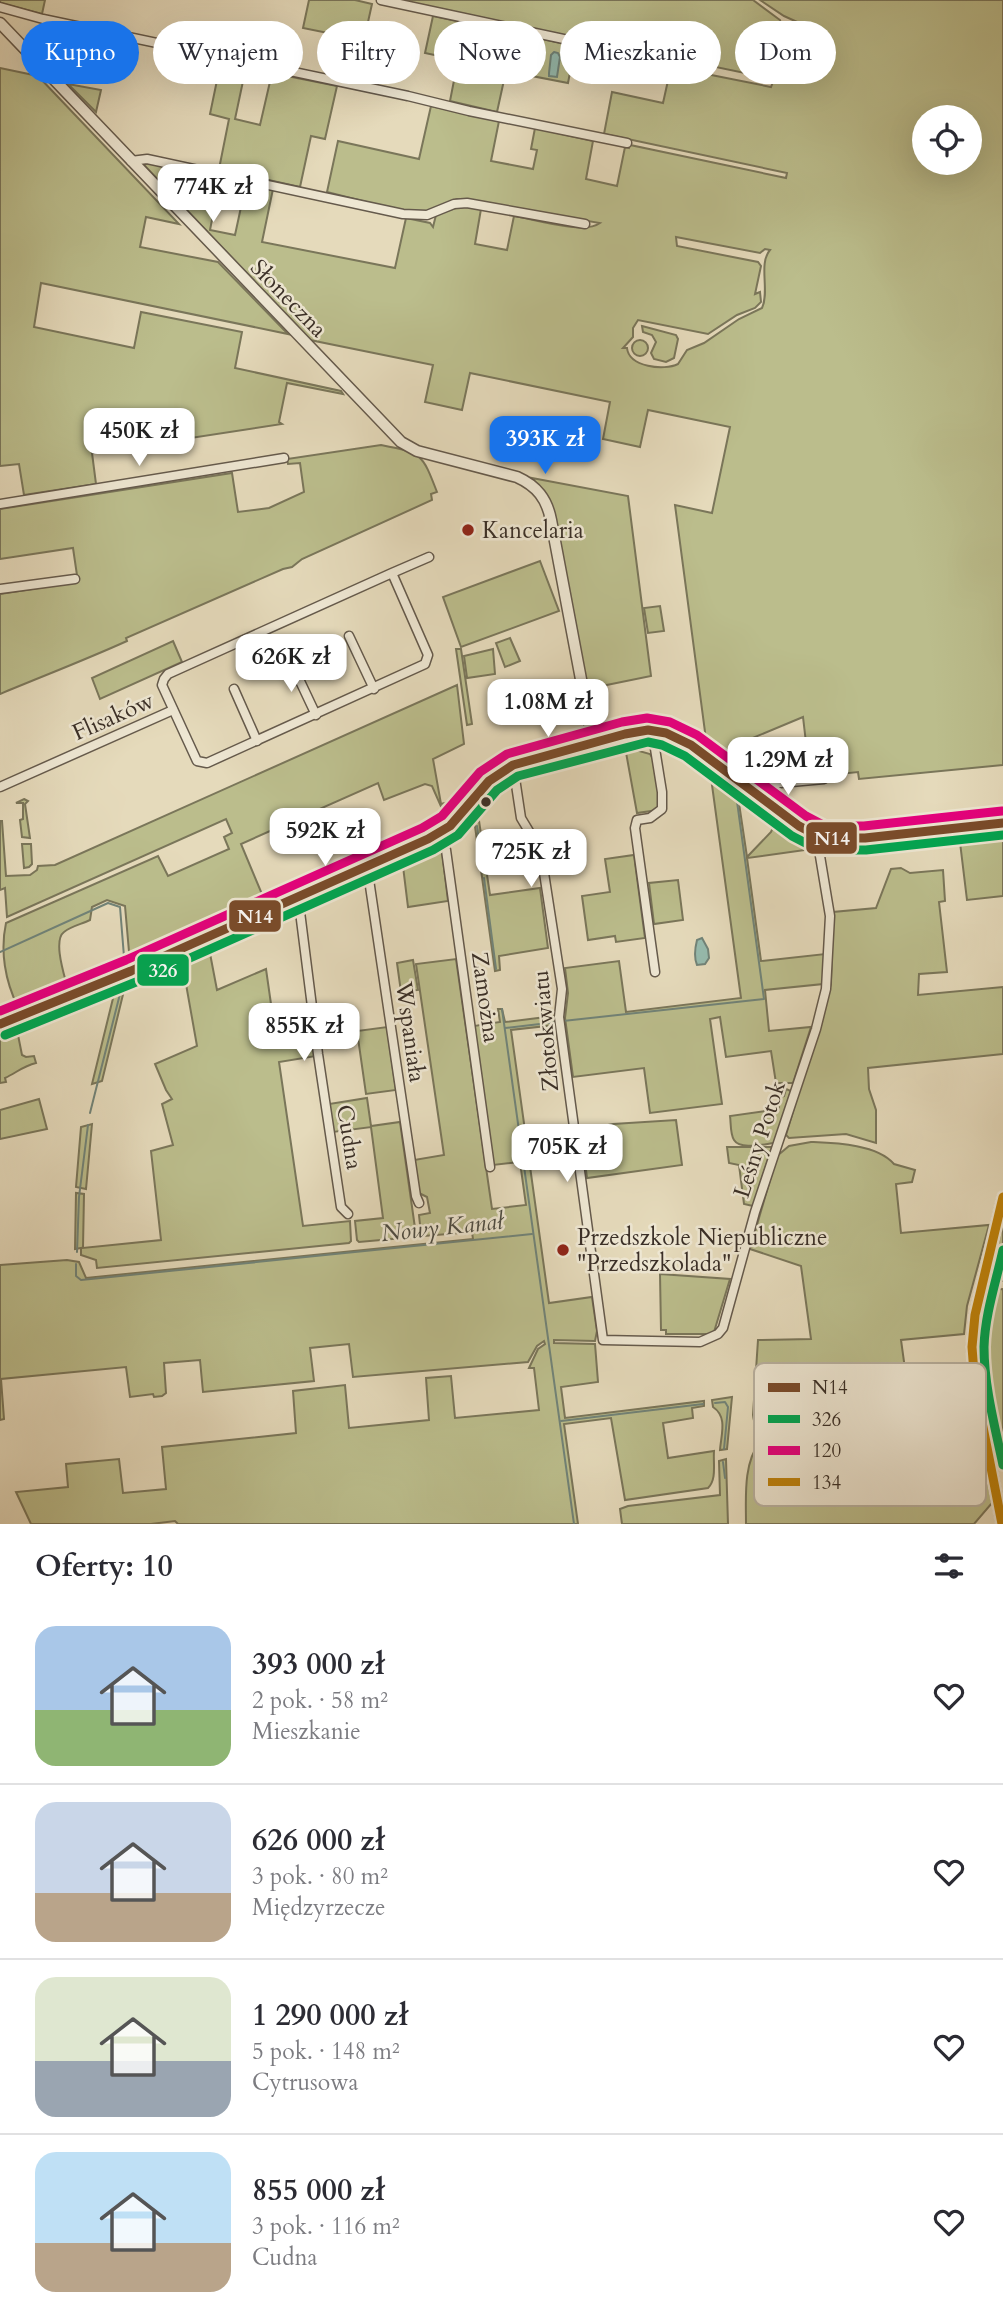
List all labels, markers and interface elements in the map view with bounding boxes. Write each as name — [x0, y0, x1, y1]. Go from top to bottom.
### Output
chip: Kupno — [21, 21, 139, 84]
chip: Wynajem — [153, 21, 303, 84]
chip: Filtry — [317, 21, 420, 84]
chip: Nowe — [434, 21, 546, 84]
chip: Mieszkanie — [560, 21, 721, 84]
chip: Dom — [735, 21, 836, 84]
map controls — [912, 105, 982, 175]
button: locate — [912, 105, 982, 175]
pin: 774K zł — [148, 164, 278, 224]
text: 774K zł — [174, 171, 252, 202]
street label: Słoneczna — [244, 252, 334, 344]
pin: 450K zł — [74, 408, 204, 468]
text: 450K zł — [100, 415, 178, 446]
pin: 393K zł — [480, 416, 610, 476]
text: 393K zł — [506, 423, 584, 454]
place label: Kancelaria — [482, 515, 584, 546]
marker: Kancelaria — [460, 522, 476, 538]
pin: 626K zł — [226, 634, 356, 694]
text: 626K zł — [252, 641, 330, 672]
pin: 1.08M zł — [476, 680, 620, 739]
street label: Flisaków — [68, 685, 159, 748]
text: 1.08M zł — [503, 686, 593, 717]
pin: 1.29M zł — [716, 738, 860, 797]
text: 1.29M zł — [743, 744, 833, 775]
unlabelled marker — [479, 795, 493, 809]
pin: 592K zł — [260, 808, 390, 868]
text: 592K zł — [286, 815, 364, 846]
line badge: N14 — [805, 821, 858, 855]
text: N14 — [814, 826, 850, 852]
pin: 725K zł — [466, 830, 596, 889]
text: 725K zł — [492, 836, 570, 867]
line badge: N14 — [228, 899, 282, 933]
text: N14 — [237, 904, 273, 930]
street label: Zamożna — [464, 950, 507, 1045]
line badge: 326 — [136, 953, 190, 987]
text: 326 — [148, 958, 178, 984]
street label: Złotokwiatu — [525, 969, 566, 1093]
street label: Wspaniała — [388, 979, 433, 1084]
pin: 855K zł — [239, 1004, 369, 1063]
text: 855K zł — [265, 1010, 343, 1041]
street label: Leśny Potok — [726, 1076, 793, 1202]
street label: Cudna — [329, 1102, 370, 1172]
pin: 705K zł — [502, 1124, 632, 1184]
text: 705K zł — [528, 1131, 606, 1162]
water label: Nowy Kanał — [379, 1204, 507, 1250]
place label: Przedszkole Niepubliczne "Przedszkolada" — [577, 1222, 827, 1279]
marker: Przedszkole Niepubliczne "Przedszkolada" — [555, 1242, 571, 1258]
legend — [754, 1363, 986, 1506]
text: N14 — [812, 1375, 848, 1401]
text: 326 — [812, 1407, 841, 1433]
text: 120 — [812, 1438, 841, 1464]
text: 134 — [812, 1470, 841, 1496]
text: Oferty: 10 — [35, 1546, 173, 1587]
icon: filters — [930, 1547, 968, 1585]
text: 393 000 zł — [252, 1644, 385, 1685]
icon: home — [91, 1654, 175, 1738]
icon: heart — [930, 1677, 968, 1715]
text: 2 pok. · 58 m² — [252, 1685, 388, 1716]
text: Mieszkanie — [252, 1716, 361, 1747]
text: 626 000 zł — [252, 1820, 385, 1861]
icon: home — [91, 1830, 175, 1914]
icon: heart — [930, 1853, 968, 1891]
text: 3 pok. · 80 m² — [252, 1861, 388, 1892]
text: Międzyrzecze — [252, 1892, 386, 1923]
text: 1 290 000 zł — [252, 1995, 408, 2036]
icon: home — [91, 2005, 175, 2089]
icon: heart — [930, 2028, 968, 2066]
text: 5 pok. · 148 m² — [252, 2036, 400, 2067]
text: Cytrusowa — [252, 2067, 359, 2098]
text: 855 000 zł — [252, 2170, 385, 2211]
icon: home — [91, 2180, 175, 2264]
icon: heart — [930, 2203, 968, 2241]
text: 3 pok. · 116 m² — [252, 2211, 400, 2242]
text: Cudna — [252, 2242, 317, 2273]

